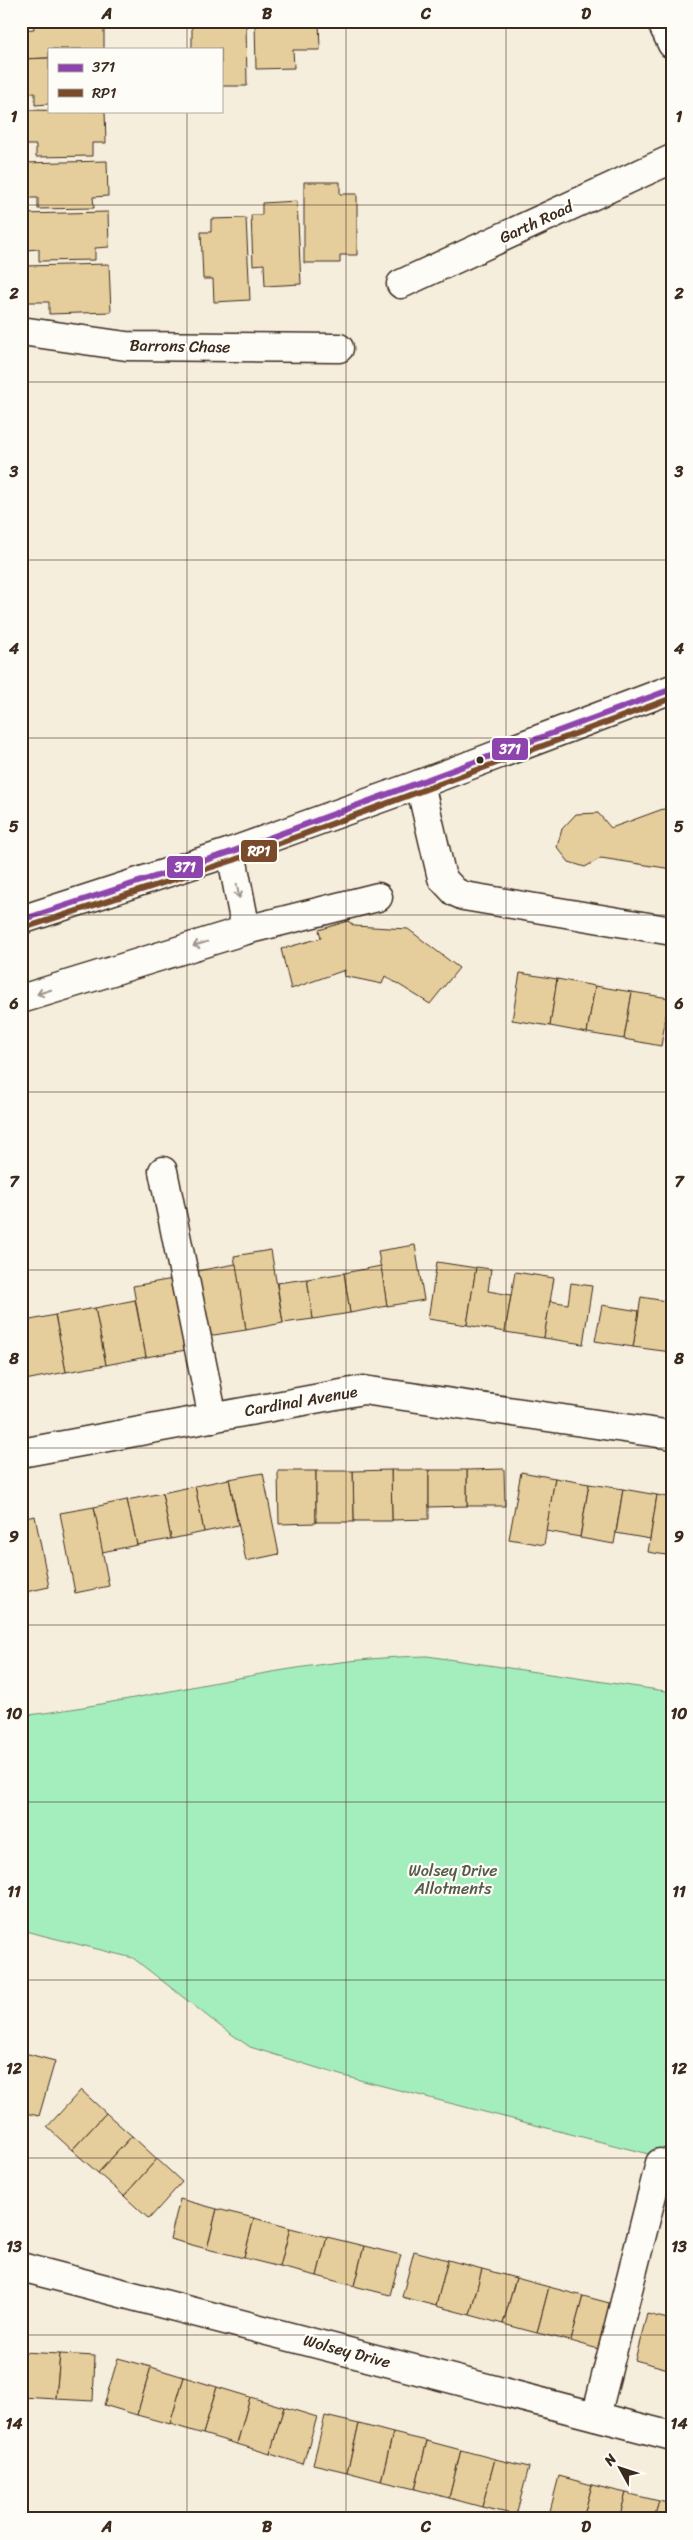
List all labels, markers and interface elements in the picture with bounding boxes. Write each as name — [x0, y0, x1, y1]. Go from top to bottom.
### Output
text: A — [101, 0, 112, 28]
text: B — [262, 0, 273, 28]
text: C — [420, 0, 432, 28]
text: D — [581, 0, 591, 28]
legend — [48, 48, 222, 112]
text: 371 — [92, 54, 115, 80]
text: RP1 — [92, 80, 116, 106]
text: 1 — [11, 102, 18, 131]
text: 1 — [676, 102, 683, 131]
street label: Garth Road — [494, 192, 579, 252]
text: 2 — [8, 279, 19, 308]
text: 2 — [673, 279, 684, 308]
street label: Barrons Chase — [129, 331, 231, 361]
text: 3 — [9, 457, 19, 486]
text: 3 — [674, 457, 684, 486]
text: 4 — [8, 634, 19, 663]
text: 4 — [673, 634, 684, 663]
line badge: 371 — [491, 737, 529, 761]
text: 371 — [498, 737, 521, 762]
unlabelled marker — [475, 755, 485, 765]
text: 5 — [9, 812, 19, 841]
text: 5 — [674, 812, 684, 841]
line badge: RP1 — [240, 839, 278, 863]
text: RP1 — [247, 839, 270, 864]
line badge: 371 — [166, 855, 204, 879]
text: 371 — [173, 855, 196, 880]
one-way arrow — [234, 883, 244, 899]
one-way arrow — [192, 940, 208, 950]
one-way arrow — [37, 988, 53, 998]
text: 6 — [8, 989, 19, 1018]
text: 6 — [673, 989, 684, 1018]
text: 7 — [9, 1167, 20, 1196]
text: 7 — [674, 1167, 685, 1196]
text: 8 — [8, 1344, 19, 1373]
text: 8 — [673, 1344, 684, 1373]
street label: Cardinal Avenue — [242, 1377, 360, 1425]
text: 9 — [9, 1522, 19, 1551]
text: 9 — [674, 1522, 684, 1551]
text: 10 — [6, 1699, 22, 1728]
text: 10 — [671, 1699, 687, 1728]
park label: Wolsey Drive Allotments — [408, 1856, 498, 1903]
text: 11 — [7, 1877, 21, 1906]
text: 11 — [672, 1877, 686, 1906]
text: 12 — [6, 2054, 23, 2083]
text: 12 — [671, 2054, 688, 2083]
text: 13 — [6, 2232, 22, 2261]
text: 13 — [671, 2232, 687, 2261]
street label: Wolsey Drive — [300, 2325, 394, 2377]
text: 14 — [6, 2409, 22, 2438]
text: 14 — [671, 2409, 687, 2438]
north arrow — [596, 2442, 646, 2492]
text: N — [597, 2448, 623, 2472]
text: A — [101, 2512, 112, 2540]
text: B — [262, 2512, 273, 2540]
text: C — [420, 2512, 432, 2540]
text: D — [581, 2512, 591, 2540]

